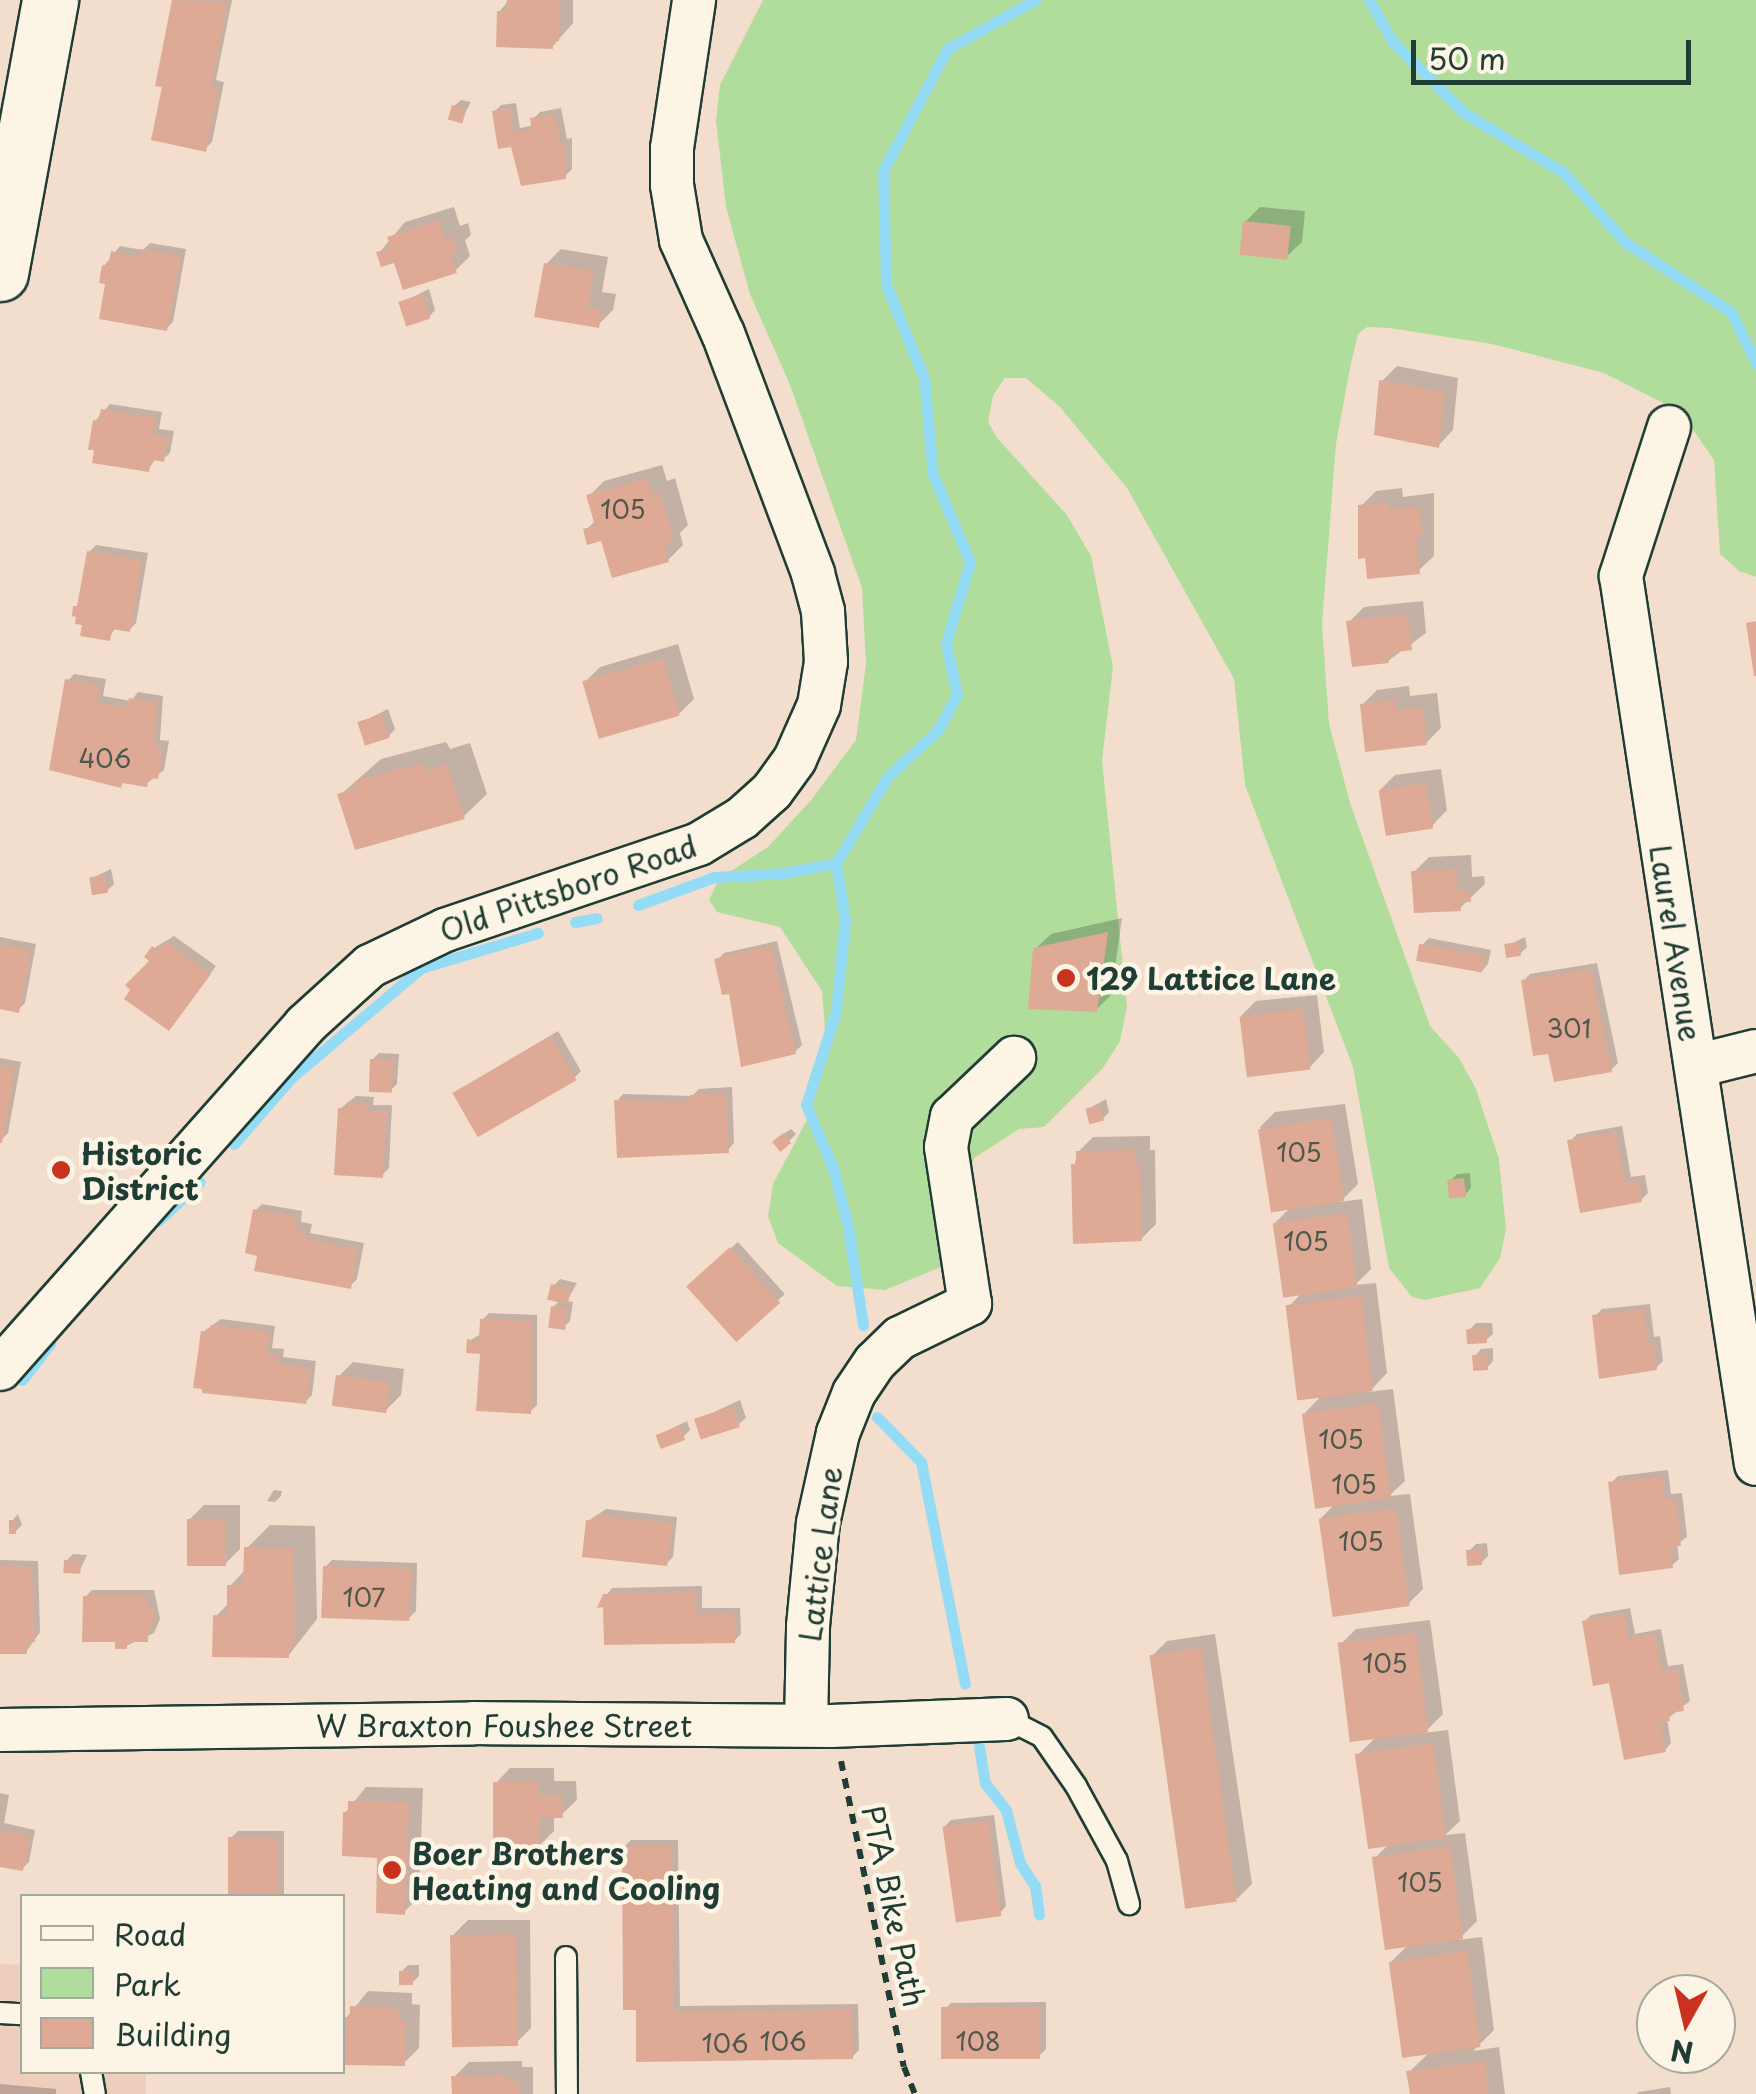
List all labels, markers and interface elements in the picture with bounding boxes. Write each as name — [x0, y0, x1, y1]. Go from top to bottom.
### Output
scale bar — [1416, 20, 1696, 82]
text: 50 m — [1428, 35, 1506, 80]
house number: 105 — [600, 494, 646, 524]
house number: 406 — [79, 743, 131, 773]
street label: Old Pittsboro Road — [434, 827, 702, 949]
street label: Laurel Avenue — [1643, 841, 1709, 1045]
place label: 129 Lattice Lane — [1086, 960, 1339, 996]
marker: 129 Lattice Lane — [1055, 967, 1077, 989]
house number: 301 — [1547, 1013, 1591, 1043]
place label: Historic District — [81, 1135, 202, 1206]
house number: 105 — [1276, 1137, 1322, 1167]
marker: Historic District — [50, 1159, 72, 1181]
house number: 105 — [1283, 1226, 1329, 1256]
house number: 105 — [1318, 1424, 1364, 1454]
street label: Lattice Lane — [791, 1463, 849, 1645]
house number: 105 — [1331, 1469, 1377, 1499]
house number: 105 — [1338, 1526, 1384, 1556]
house number: 107 — [343, 1582, 385, 1612]
house number: 105 — [1362, 1648, 1408, 1678]
street label: W Braxton Foushee Street — [314, 1707, 694, 1743]
street label: PTA Bike Path — [855, 1801, 933, 2011]
place label: Boer Brothers Heating and Cooling — [412, 1835, 723, 1906]
marker: Boer Brothers Heating and Cooling — [381, 1859, 403, 1881]
house number: 105 — [1397, 1867, 1443, 1897]
legend — [20, 1894, 345, 2074]
text: Road — [114, 1911, 187, 1956]
text: Park — [114, 1961, 181, 2006]
north arrow — [1636, 1974, 1736, 2074]
text: Building — [114, 2011, 231, 2056]
house number: 106 — [759, 2026, 807, 2056]
house number: 108 — [955, 2026, 1001, 2056]
house number: 106 — [701, 2028, 749, 2058]
text: N — [1668, 2029, 1696, 2075]

